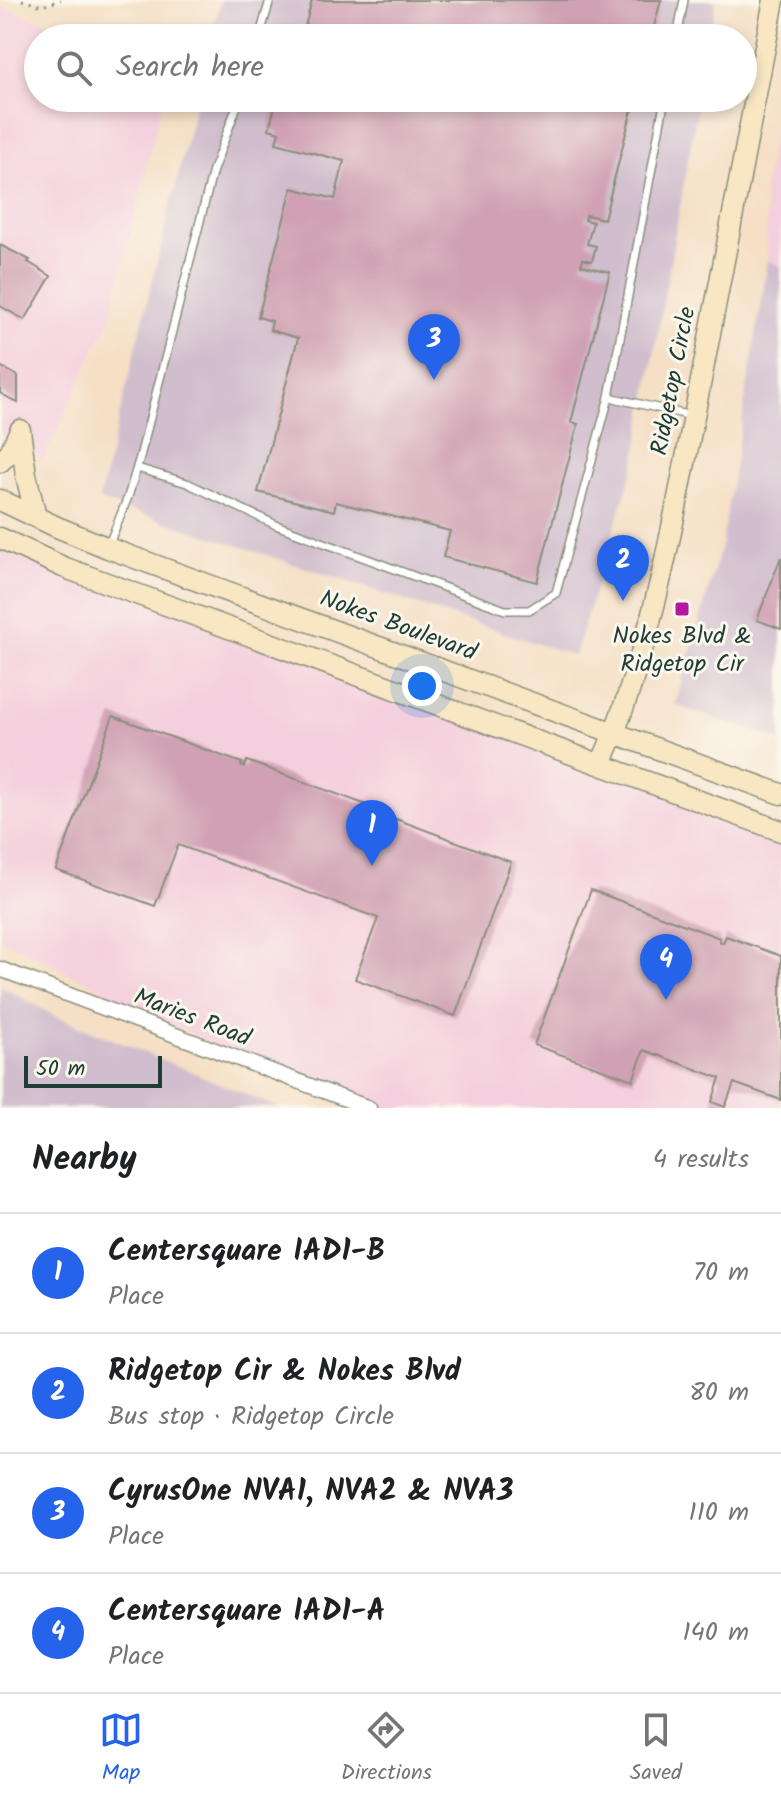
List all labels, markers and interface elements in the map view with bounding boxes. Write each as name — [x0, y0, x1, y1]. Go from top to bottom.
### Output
search box — [24, 24, 757, 112]
text: Search here — [116, 44, 264, 92]
icon: search — [52, 46, 96, 90]
street label: Ridgetop Circle — [640, 303, 708, 459]
pin: 3 — [408, 314, 460, 380]
pin: 2 — [597, 535, 649, 601]
street label: Nokes Boulevard — [314, 580, 483, 673]
marker: Nokes Blvd & Ridgetop Cir — [673, 600, 691, 618]
place label: Nokes Blvd & Ridgetop Cir — [613, 617, 751, 684]
your location — [402, 666, 442, 706]
pin: 1 — [346, 800, 398, 866]
pin: 4 — [640, 934, 692, 1000]
street label: Maries Road — [128, 978, 257, 1059]
scale bar — [24, 1052, 162, 1088]
text: 50 m — [36, 1052, 85, 1087]
text: Nearby — [32, 1133, 137, 1187]
text: 4 results — [653, 1139, 749, 1181]
text: Centersquare IAD1-B — [108, 1228, 385, 1276]
text: 1 — [54, 1252, 62, 1294]
text: 70 m — [693, 1252, 749, 1294]
text: Place — [108, 1276, 164, 1318]
text: Ridgetop Cir & Nokes Blvd — [108, 1348, 461, 1396]
text: 2 — [50, 1372, 66, 1414]
text: 80 m — [689, 1372, 749, 1414]
text: Bus stop · Ridgetop Circle — [108, 1396, 394, 1438]
text: CyrusOne NVA1, NVA2 & NVA3 — [108, 1468, 513, 1516]
text: 3 — [51, 1492, 65, 1534]
text: 110 m — [689, 1492, 749, 1534]
text: Place — [108, 1516, 164, 1558]
text: Centersquare IAD1-A — [108, 1588, 385, 1636]
text: 4 — [51, 1612, 65, 1654]
text: 140 m — [682, 1612, 749, 1654]
text: Place — [108, 1636, 164, 1678]
tab: Map — [99, 1708, 143, 1791]
tab: Directions — [341, 1708, 432, 1791]
tab: Saved — [630, 1708, 682, 1791]

